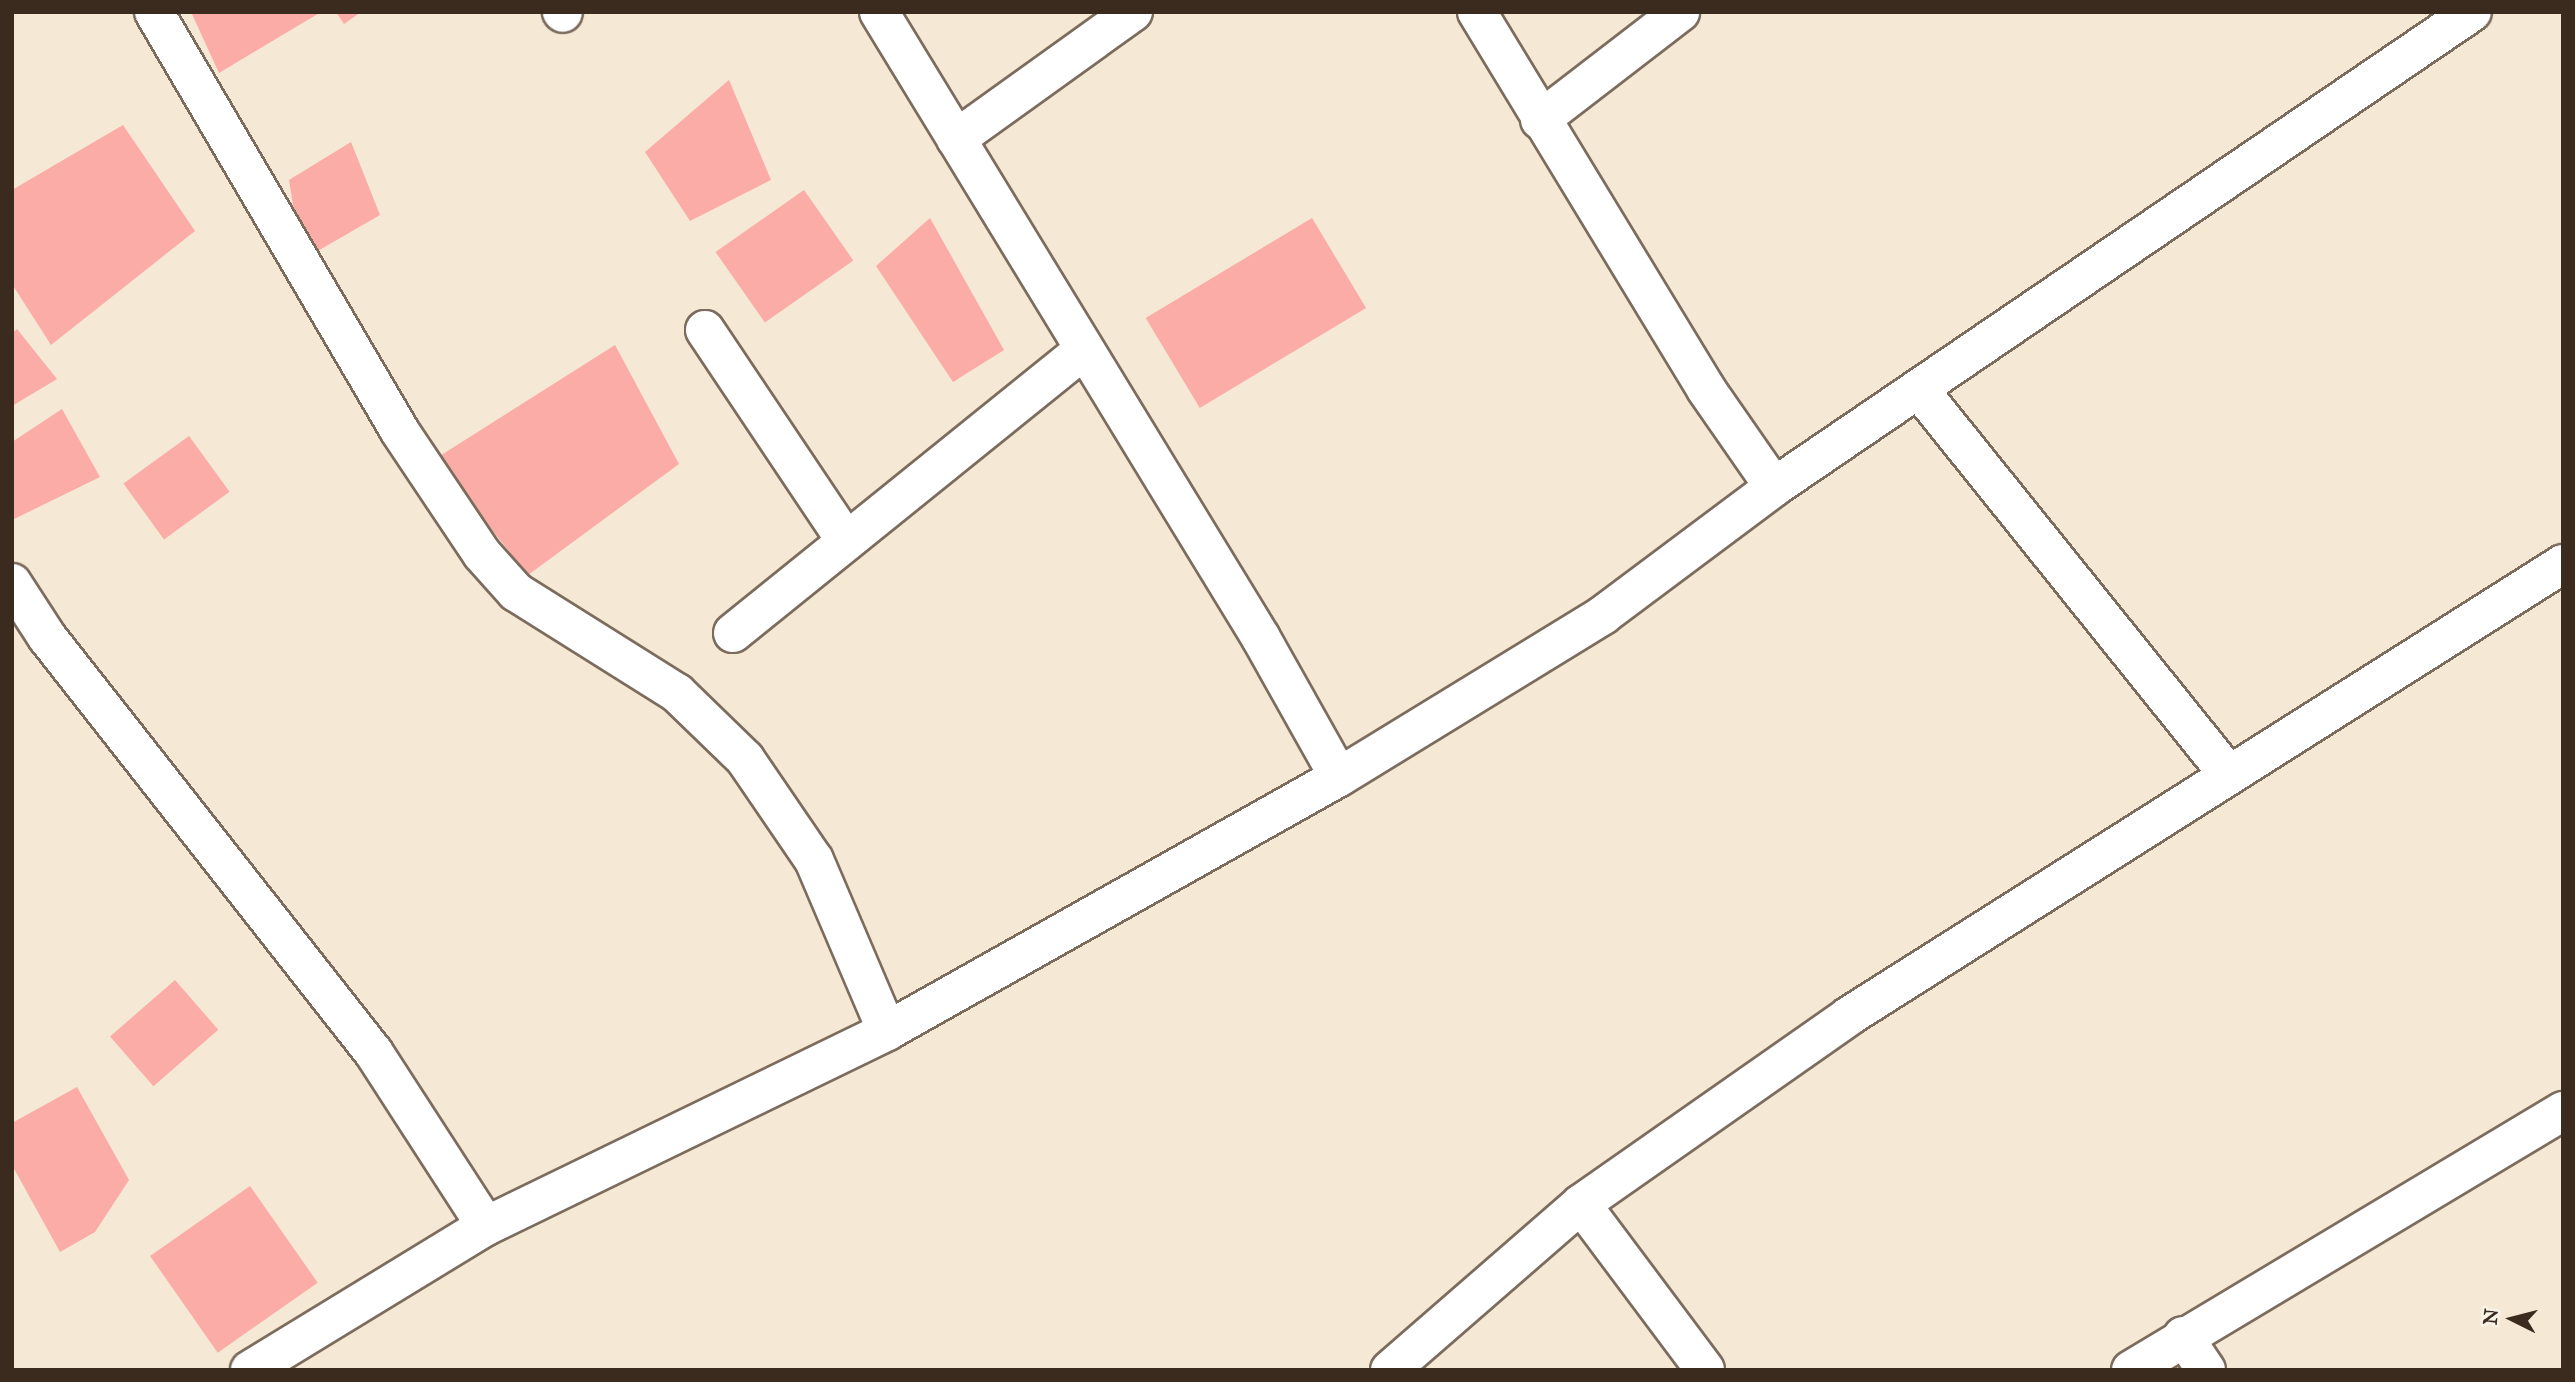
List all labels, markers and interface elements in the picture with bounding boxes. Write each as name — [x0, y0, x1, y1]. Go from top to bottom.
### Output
north arrow — [2477, 1284, 2547, 1354]
text: N — [2478, 1308, 2503, 1326]

